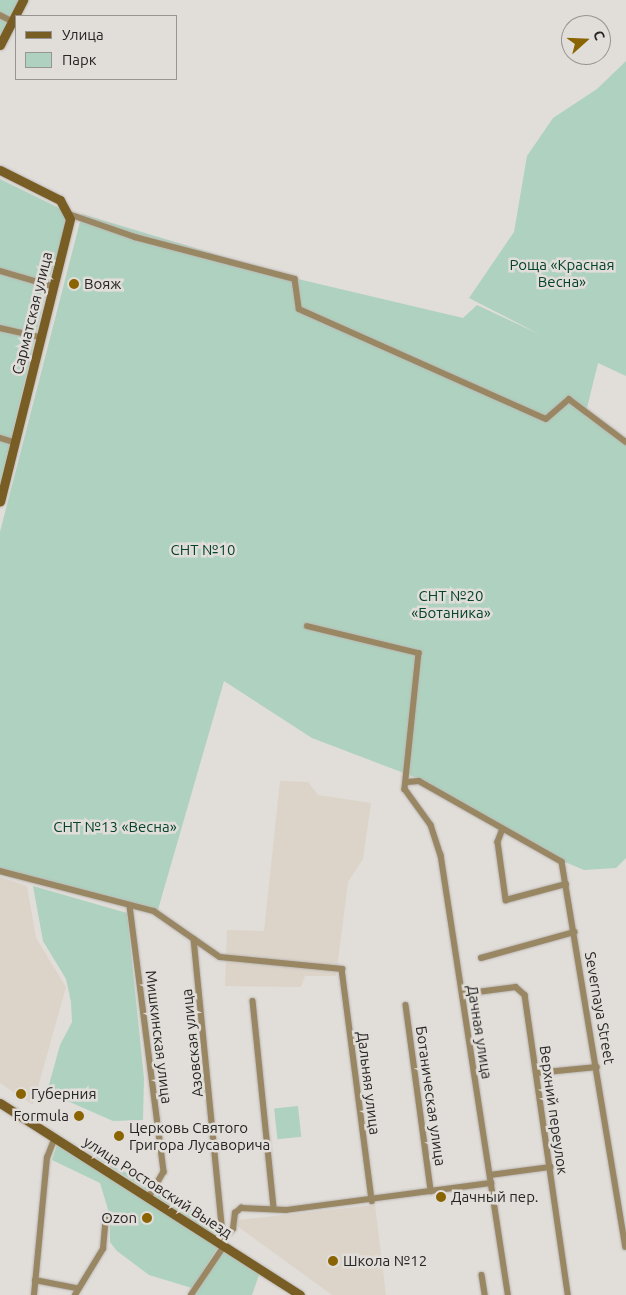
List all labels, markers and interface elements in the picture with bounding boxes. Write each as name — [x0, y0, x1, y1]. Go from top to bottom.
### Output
legend — [15, 15, 178, 80]
north arrow — [561, 15, 611, 65]
text: Улица — [62, 26, 104, 43]
text: С — [590, 28, 608, 42]
text: Парк — [62, 51, 97, 68]
street label: Сарматская улица — [8, 250, 56, 376]
park label: Роща «Красная Весна» — [509, 255, 615, 290]
place label: Вояж — [84, 275, 121, 293]
marker: Вояж — [68, 278, 80, 290]
park label: СНТ №10 — [171, 541, 235, 559]
park label: СНТ №20 «Ботаника» — [411, 586, 491, 621]
park label: СНТ №13 «Весна» — [53, 818, 177, 836]
street label: Severnaya Street — [581, 950, 619, 1066]
street label: Мишкинская улица — [142, 969, 176, 1105]
street label: Дачная улица — [464, 984, 496, 1080]
street label: Азовская улица — [177, 988, 207, 1098]
street label: Ботаническая улица — [412, 1025, 450, 1167]
street label: Дальняя улица — [354, 1030, 384, 1136]
street label: Верхний переулок — [536, 1044, 572, 1176]
place label: Губерния — [31, 1085, 97, 1103]
marker: Губерния — [15, 1088, 27, 1100]
place label: Formula — [13, 1107, 69, 1125]
marker: Formula — [73, 1110, 85, 1122]
place label: Церковь Святого Григора Лусаворича — [129, 1118, 270, 1153]
marker: Церковь Святого Григора Лусаворича — [113, 1130, 125, 1142]
street label: улица Ростовский Выезд — [80, 1132, 236, 1242]
place label: Дачный пер. — [451, 1188, 539, 1206]
marker: Дачный пер. — [435, 1191, 447, 1203]
place label: Ozon — [101, 1209, 137, 1227]
marker: Ozon — [141, 1212, 153, 1224]
place label: Школа №12 — [343, 1252, 427, 1270]
marker: Школа №12 — [327, 1255, 339, 1267]

